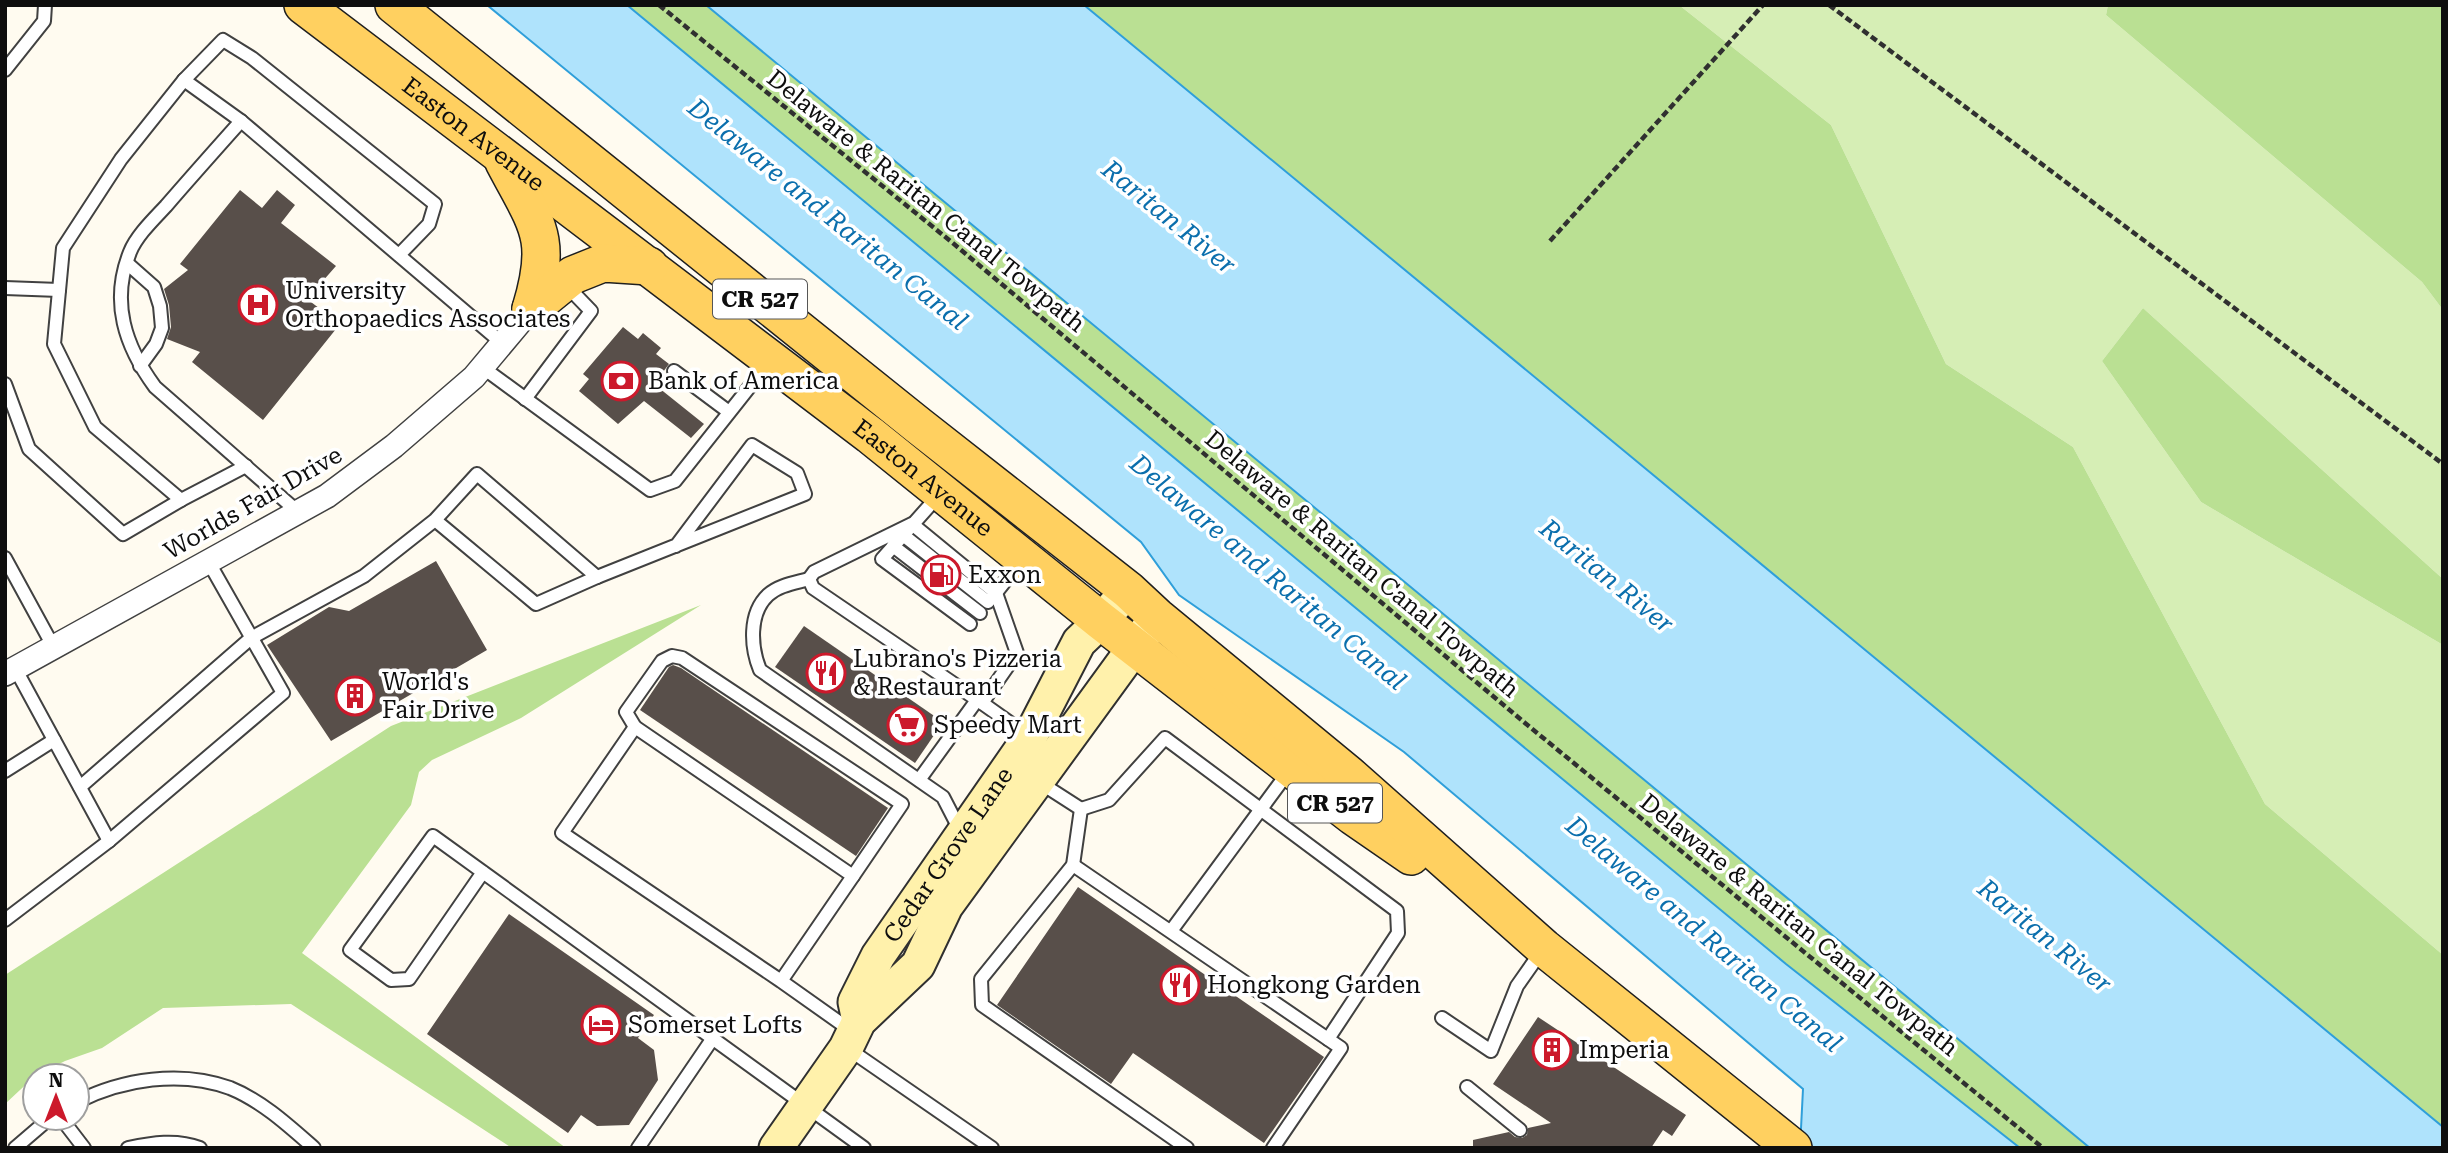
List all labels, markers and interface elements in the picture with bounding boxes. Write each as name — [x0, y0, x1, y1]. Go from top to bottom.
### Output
street label: Delaware & Raritan Canal Towpath — [761, 64, 1091, 338]
street label: Easton Avenue — [397, 71, 550, 197]
water label: Delaware and Raritan Canal — [682, 91, 974, 336]
water label: Raritan River — [1095, 153, 1242, 280]
place label: University Orthopaedics Associates — [285, 277, 570, 333]
road number: CR 527 — [713, 280, 807, 318]
hospital icon: University Orthopaedics Associates — [237, 284, 279, 326]
bank icon: Bank of America — [600, 360, 642, 402]
place label: Bank of America — [648, 367, 839, 395]
street label: Easton Avenue — [848, 413, 999, 542]
street label: Delaware & Raritan Canal Towpath — [1199, 424, 1525, 704]
street label: Worlds Fair Drive — [159, 441, 347, 565]
water label: Delaware and Raritan Canal — [1123, 447, 1412, 696]
water label: Raritan River — [1533, 512, 1680, 639]
fuel station icon: Exxon — [920, 554, 962, 596]
place label: Exxon — [968, 561, 1042, 589]
place label: Lubrano's Pizzeria & Restaurant — [853, 645, 1062, 701]
restaurant icon: Lubrano's Pizzeria & Restaurant — [805, 652, 847, 694]
place label: World's Fair Drive — [382, 668, 494, 724]
building icon: World's Fair Drive — [334, 675, 376, 717]
supermarket icon: Speedy Mart — [886, 704, 928, 746]
place label: Speedy Mart — [934, 711, 1082, 739]
street label: Cedar Grove Lane — [878, 762, 1019, 948]
road number: CR 527 — [1288, 783, 1382, 822]
street label: Delaware & Raritan Canal Towpath — [1634, 788, 1964, 1062]
water label: Delaware and Raritan Canal — [1559, 809, 1848, 1058]
water label: Raritan River — [1971, 872, 2118, 999]
restaurant icon: Hongkong Garden — [1159, 964, 1201, 1006]
place label: Hongkong Garden — [1207, 971, 1421, 999]
hotel icon: Somerset Lofts — [580, 1004, 622, 1046]
place label: Somerset Lofts — [628, 1011, 802, 1039]
building icon: Imperia — [1531, 1029, 1573, 1071]
place label: Imperia — [1579, 1036, 1669, 1064]
north arrow — [21, 1062, 91, 1132]
text: N — [49, 1069, 64, 1092]

